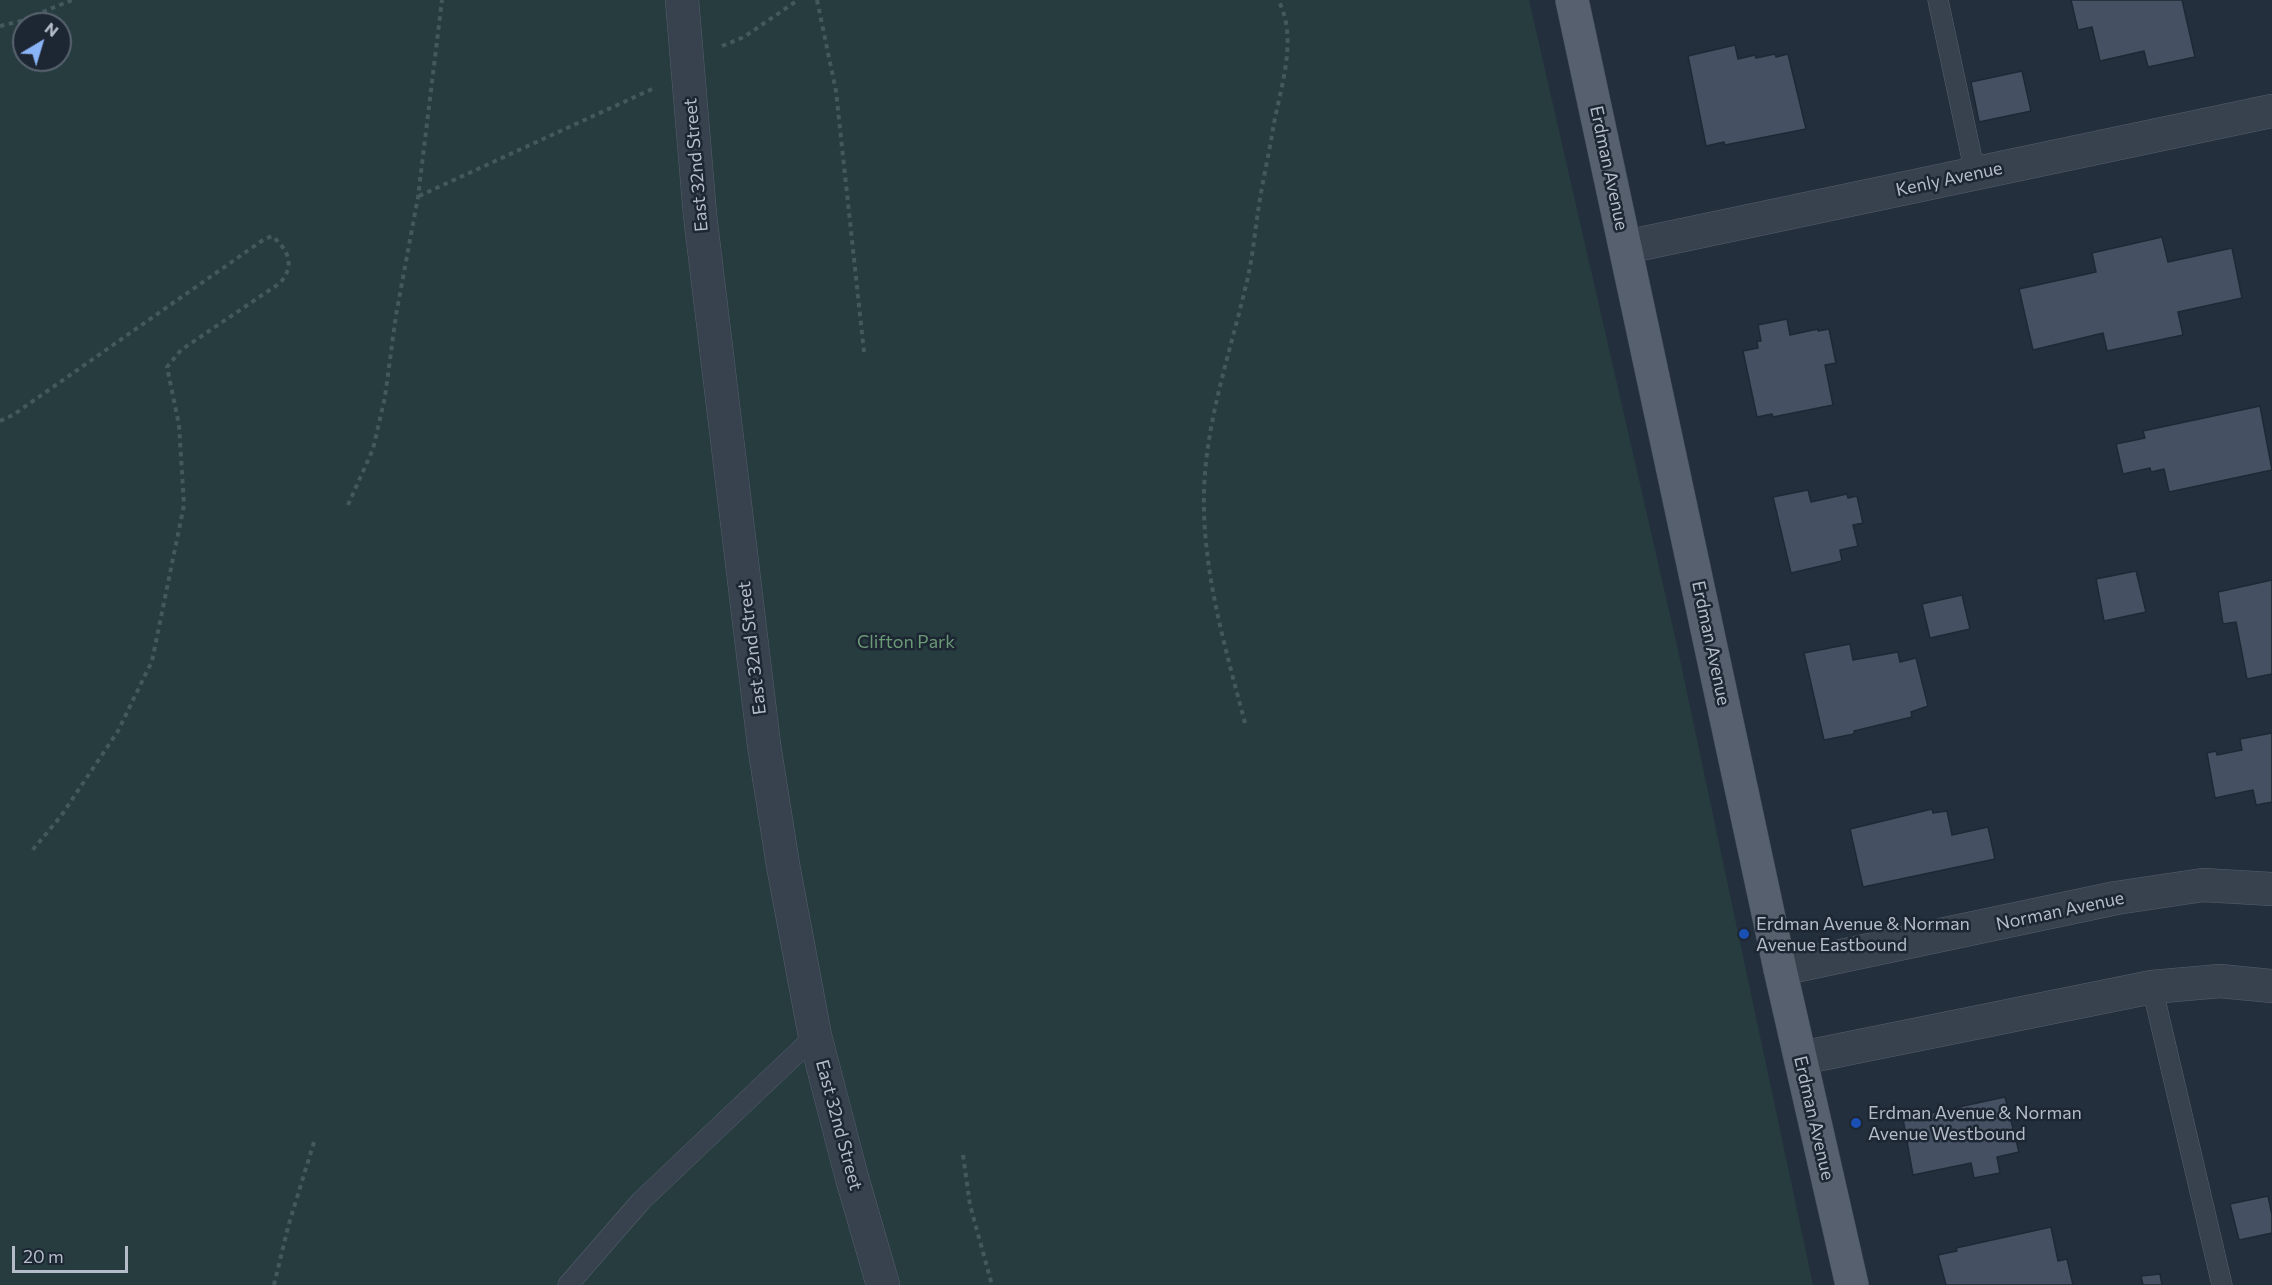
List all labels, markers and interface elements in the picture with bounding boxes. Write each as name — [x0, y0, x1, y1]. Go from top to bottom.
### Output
north arrow — [12, 12, 72, 72]
text: N — [42, 18, 63, 40]
street label: East 32nd Street — [679, 97, 713, 233]
street label: Erdman Avenue — [1585, 104, 1633, 232]
street label: Kenly Avenue — [1894, 157, 2004, 201]
street label: Erdman Avenue — [1687, 579, 1735, 707]
street label: East 32nd Street — [733, 580, 771, 716]
park label: Clifton Park — [857, 631, 955, 653]
street label: Norman Avenue — [1994, 887, 2126, 935]
place label: Erdman Avenue & Norman Avenue Eastbound — [1756, 913, 1970, 956]
marker: Erdman Avenue & Norman Avenue Eastbound — [1737, 927, 1751, 941]
street label: Erdman Avenue — [1789, 1054, 1839, 1182]
street label: East 32nd Street — [811, 1057, 867, 1193]
place label: Erdman Avenue & Norman Avenue Westbound — [1868, 1102, 2082, 1144]
marker: Erdman Avenue & Norman Avenue Westbound — [1849, 1116, 1863, 1130]
scale bar — [15, 1234, 130, 1272]
text: 20 m — [23, 1245, 64, 1267]

